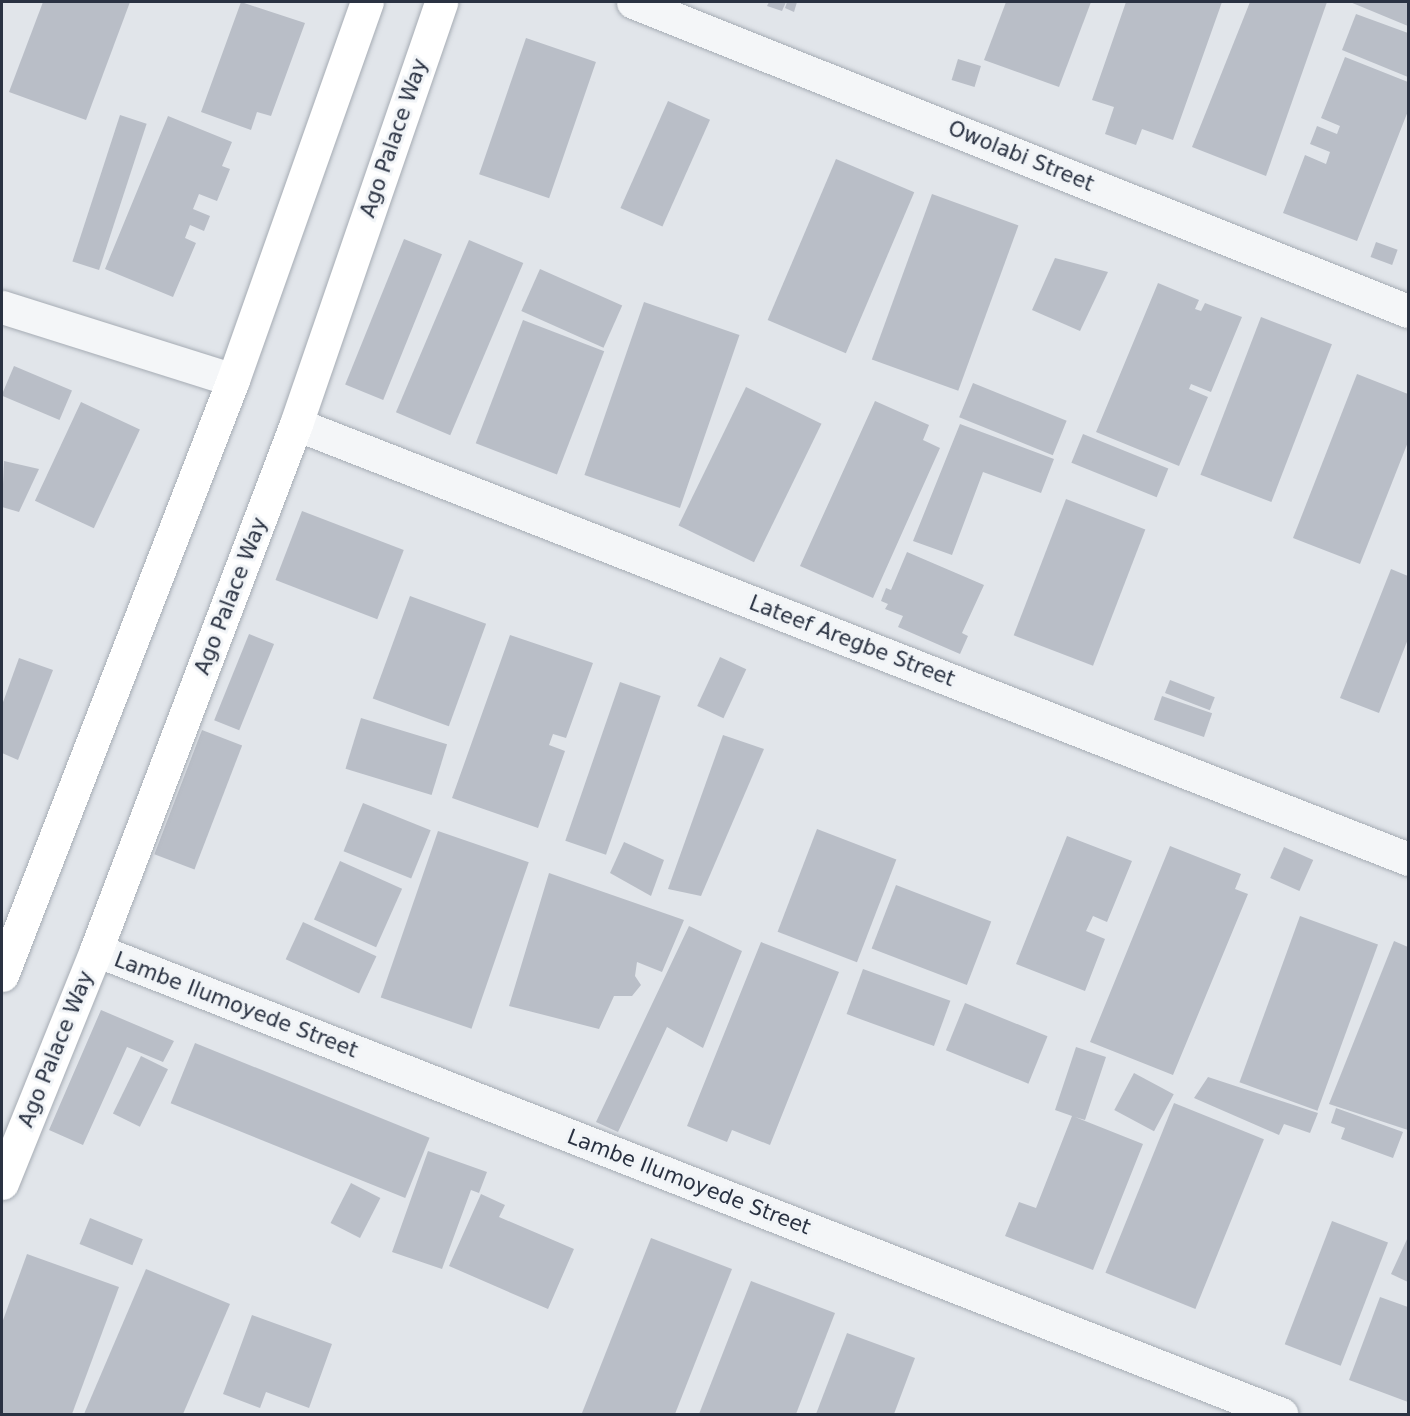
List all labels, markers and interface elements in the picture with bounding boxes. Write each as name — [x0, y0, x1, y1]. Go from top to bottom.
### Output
street label: Ago Palace Way — [355, 55, 433, 221]
street label: Owolabi Street — [944, 115, 1098, 197]
street label: Ago Palace Way — [189, 514, 273, 678]
street label: Lateef Aregbe Street — [746, 590, 958, 692]
street label: Lambe Ilumoyede Street — [111, 947, 361, 1063]
street label: Ago Palace Way — [13, 967, 99, 1131]
street label: Lambe Ilumoyede Street — [564, 1124, 814, 1240]

